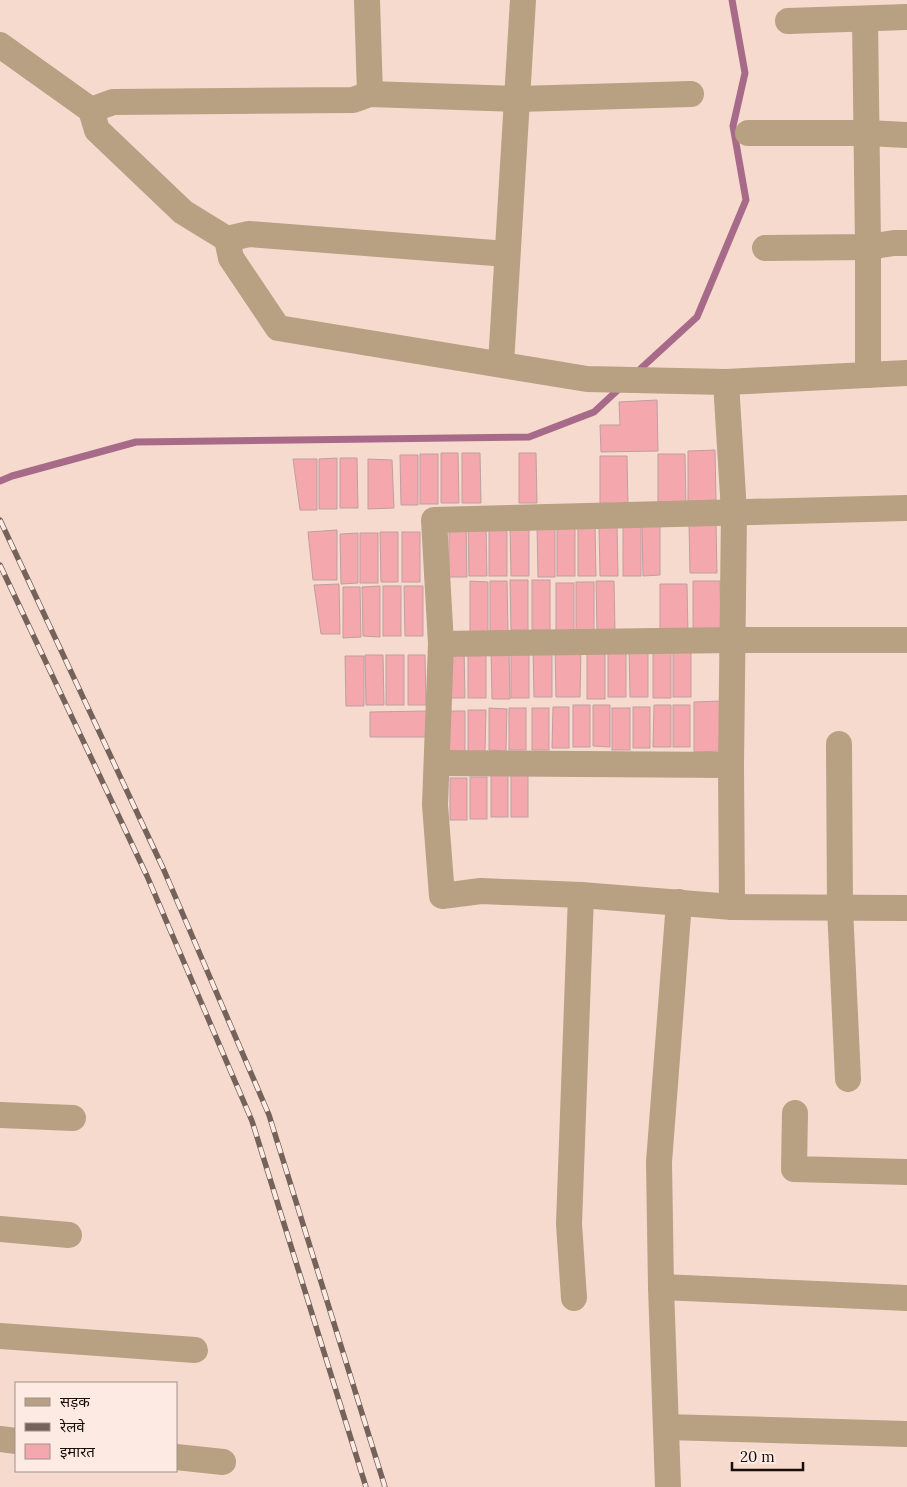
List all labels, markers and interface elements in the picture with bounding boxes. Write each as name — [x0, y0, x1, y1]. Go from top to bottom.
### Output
legend — [15, 1382, 178, 1472]
text: सड़क — [60, 1392, 90, 1411]
text: रेलवे — [59, 1417, 85, 1436]
scale bar — [732, 1440, 803, 1472]
text: इमारत — [60, 1442, 95, 1461]
text: 20 m — [740, 1447, 775, 1466]

